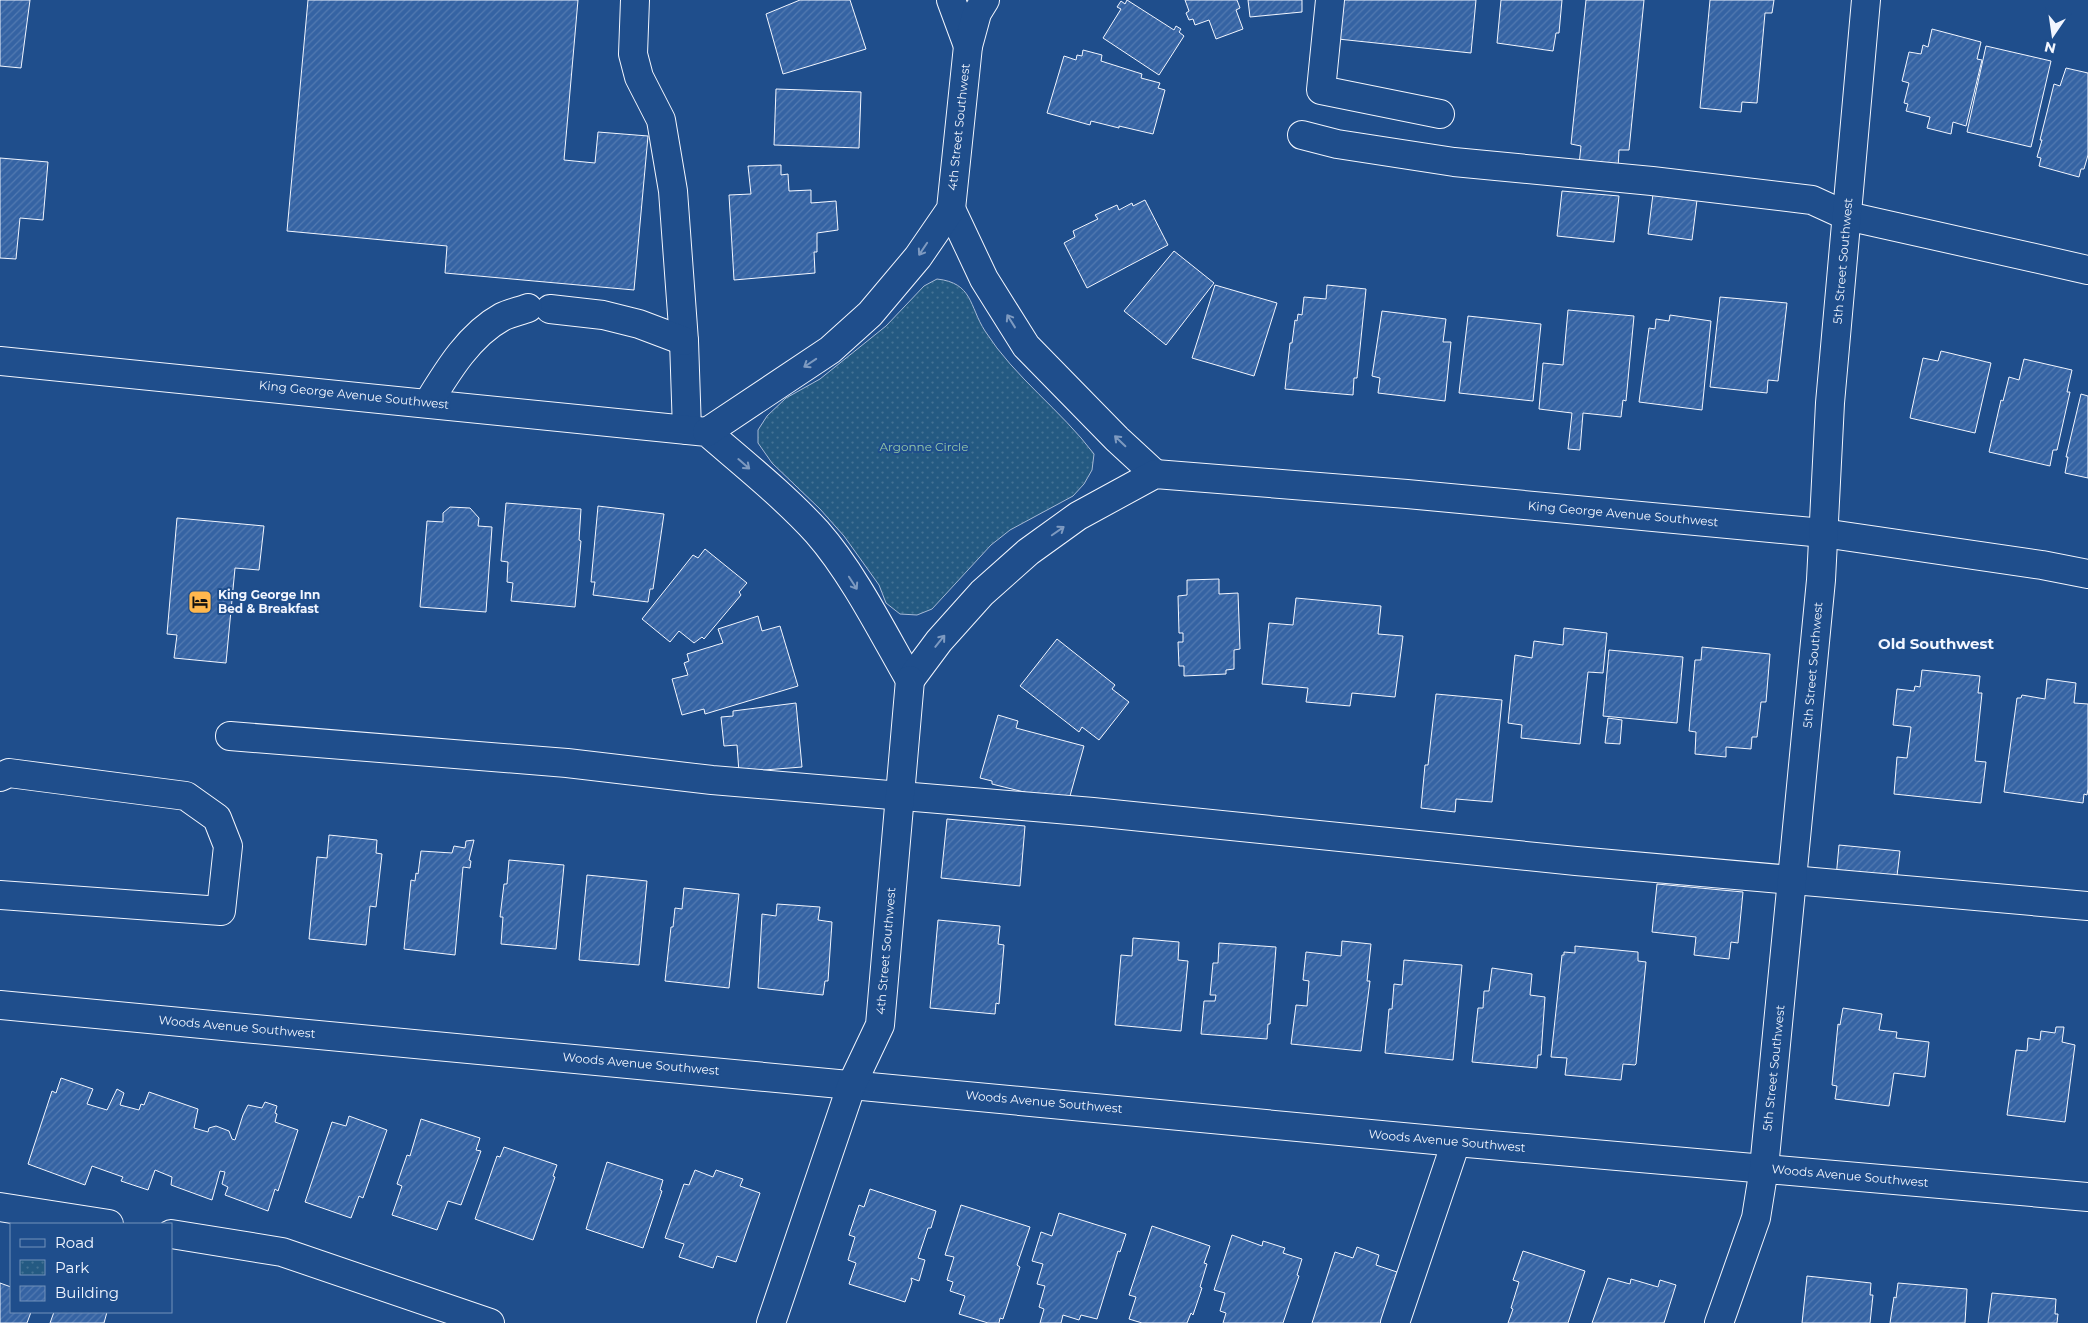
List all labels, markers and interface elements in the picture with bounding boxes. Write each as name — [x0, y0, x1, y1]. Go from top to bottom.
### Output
north arrow — [2028, 10, 2078, 60]
text: N — [2043, 38, 2058, 58]
street label: 4th Street Southwest — [944, 63, 973, 191]
street label: 5th Street Southwest — [1830, 197, 1855, 325]
one-way arrow — [918, 242, 929, 256]
one-way arrow — [1005, 315, 1015, 329]
one-way arrow — [803, 359, 817, 369]
street label: King George Avenue Southwest — [258, 377, 450, 412]
one-way arrow — [1113, 435, 1126, 447]
park label: Argonne Circle — [879, 439, 969, 454]
one-way arrow — [737, 458, 750, 469]
street label: King George Avenue Southwest — [1527, 498, 1719, 529]
one-way arrow — [1051, 526, 1065, 536]
one-way arrow — [849, 576, 859, 590]
place label: King George Inn Bed & Breakfast — [218, 587, 320, 616]
hotel icon: King George Inn Bed & Breakfast — [187, 589, 213, 615]
street label: 5th Street Southwest — [1800, 601, 1825, 729]
district label: Old Southwest — [1878, 634, 1994, 653]
one-way arrow — [934, 635, 945, 648]
street label: 4th Street Southwest — [872, 887, 899, 1015]
street label: 5th Street Southwest — [1759, 1004, 1788, 1132]
street label: Woods Avenue Southwest — [158, 1012, 316, 1041]
street label: Woods Avenue Southwest — [562, 1049, 720, 1078]
street label: Woods Avenue Southwest — [965, 1087, 1123, 1116]
street label: Woods Avenue Southwest — [1368, 1126, 1526, 1155]
street label: Woods Avenue Southwest — [1771, 1161, 1929, 1190]
legend — [10, 1223, 172, 1313]
text: Road — [55, 1233, 94, 1252]
text: Park — [55, 1258, 89, 1277]
text: Building — [55, 1283, 119, 1302]

